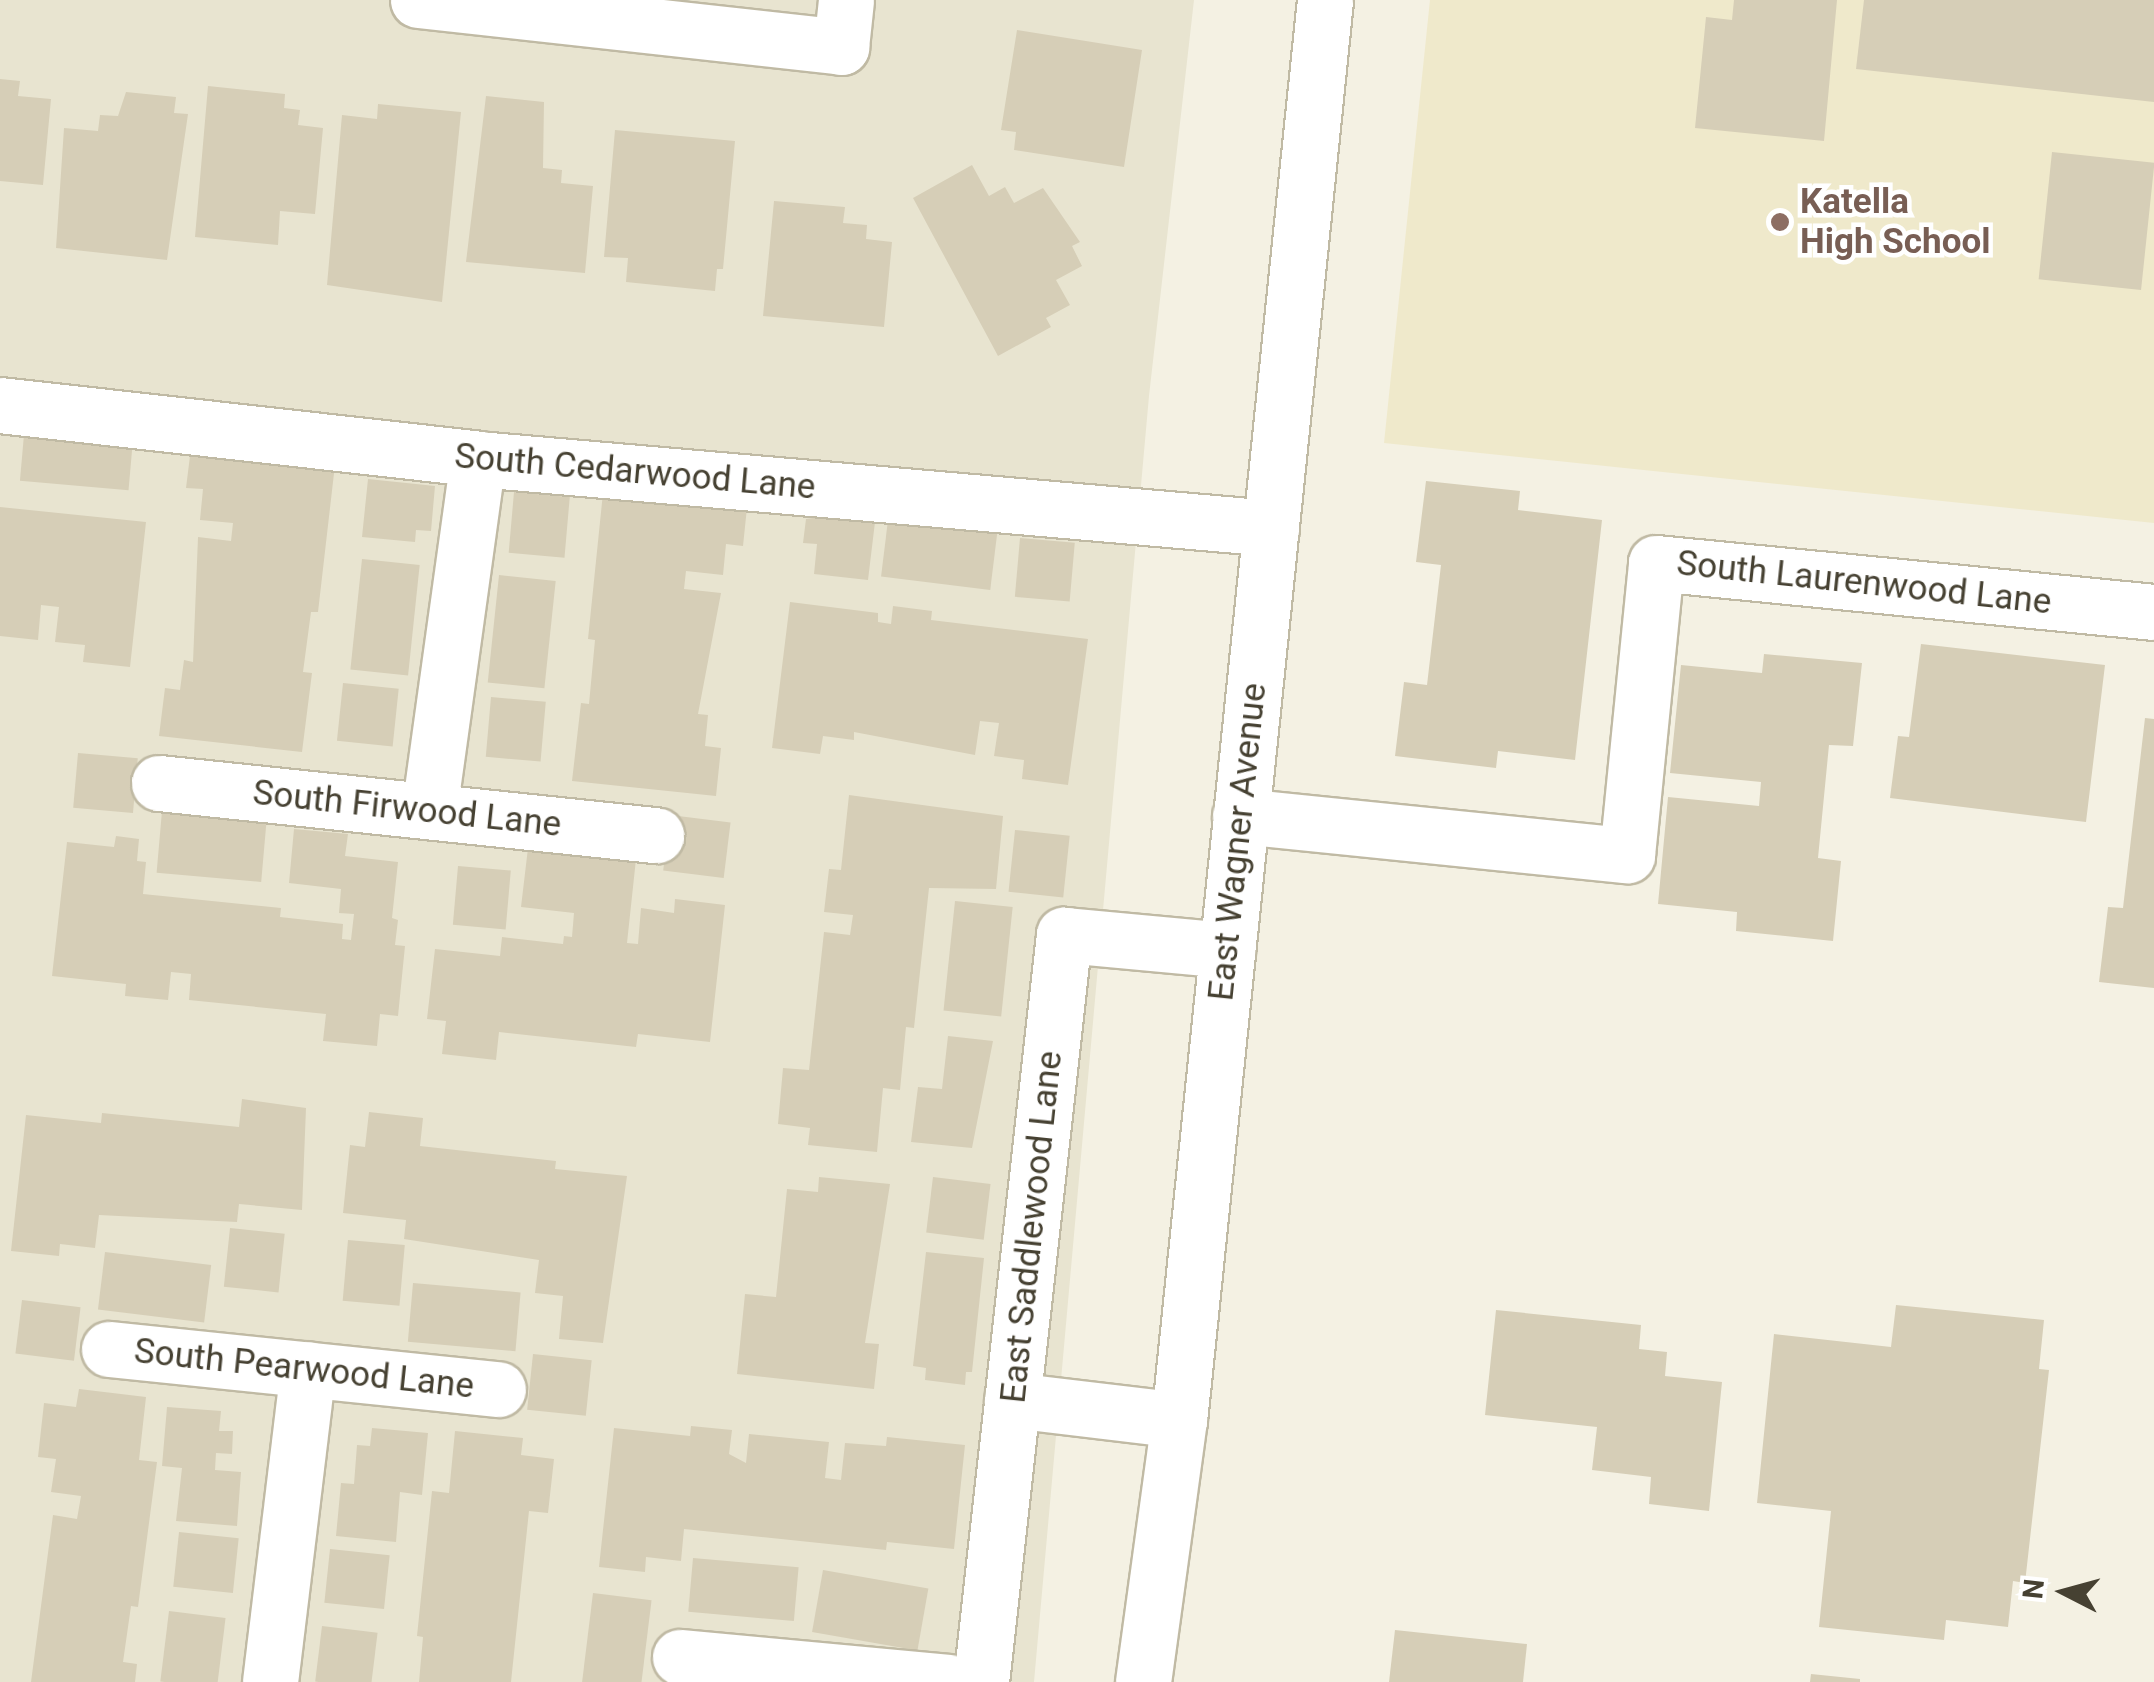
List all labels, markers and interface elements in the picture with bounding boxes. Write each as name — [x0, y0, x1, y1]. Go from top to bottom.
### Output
place label: Katella High School — [1800, 181, 1990, 263]
marker: Katella High School — [1769, 211, 1791, 233]
street label: South Cedarwood Lane — [453, 435, 817, 509]
street label: South Laurenwood Lane — [1675, 542, 2053, 624]
street label: East Wagner Avenue — [1200, 681, 1276, 1003]
street label: South Firwood Lane — [251, 772, 563, 846]
street label: East Saddlewood Lane — [993, 1049, 1071, 1405]
street label: South Pearwood Lane — [132, 1330, 476, 1408]
north arrow — [2014, 1542, 2114, 1642]
text: N — [2016, 1577, 2051, 1600]

